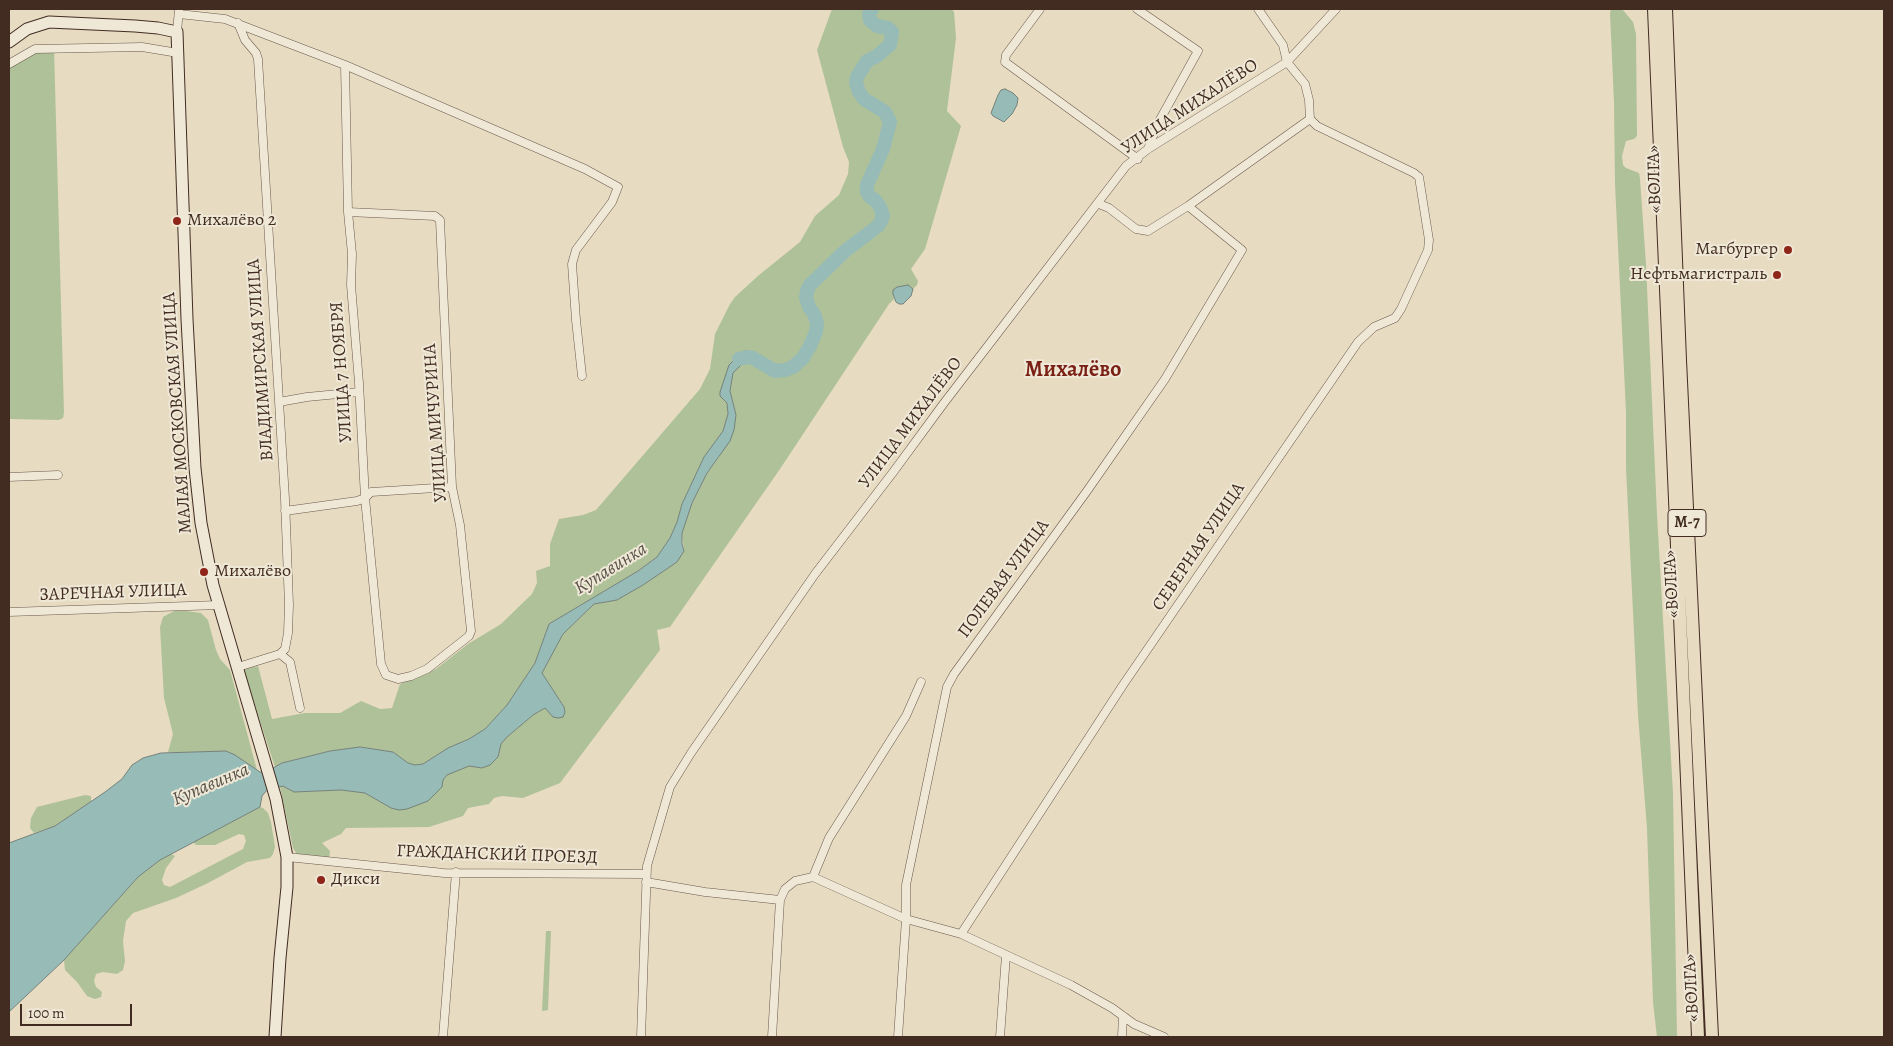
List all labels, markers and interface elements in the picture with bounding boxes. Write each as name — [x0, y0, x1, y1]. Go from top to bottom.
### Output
street label: УЛИЦА МИХАЛЁВО — [1118, 55, 1262, 159]
street label: «ВОЛГА» — [1643, 145, 1667, 213]
place label: Михалёво 2 — [187, 210, 276, 232]
marker: Михалёво 2 — [171, 215, 183, 227]
place label: Магбургер — [1695, 239, 1778, 261]
marker: Магбургер — [1782, 244, 1794, 256]
street label: ВЛАДИМИРСКАЯ УЛИЦА — [243, 258, 279, 462]
place label: Нефтьмагистраль — [1630, 264, 1767, 286]
marker: Нефтьмагистраль — [1771, 269, 1783, 281]
street label: МАЛАЯ МОСКОВСКАЯ УЛИЦА — [159, 292, 197, 534]
street label: УЛИЦА 7 НОЯБРЯ — [326, 301, 358, 443]
street label: УЛИЦА МИЧУРИНА — [420, 343, 452, 503]
street label: УЛИЦА МИХАЛЁВО — [855, 353, 967, 493]
district label: Михалёво — [1025, 358, 1121, 384]
street label: СЕВЕРНАЯ УЛИЦА — [1148, 479, 1250, 615]
road number: М-7 — [1668, 509, 1706, 536]
street label: ПОЛЕВАЯ УЛИЦА — [954, 516, 1054, 642]
water label: Купавинка — [571, 538, 651, 600]
street label: «ВОЛГА» — [1659, 549, 1685, 619]
place label: Михалёво — [214, 561, 291, 583]
marker: Михалёво — [198, 566, 210, 578]
street label: ЗАРЕЧНАЯ УЛИЦА — [39, 580, 187, 606]
water label: Купавинка — [169, 759, 253, 811]
street label: ГРАЖДАНСКИЙ ПРОЕЗД — [396, 841, 598, 869]
place label: Дикси — [331, 869, 380, 891]
marker: Дикси — [315, 874, 327, 886]
street label: «ВОЛГА» — [1679, 953, 1705, 1023]
scale bar — [22, 994, 135, 1026]
text: 100 m — [28, 1003, 65, 1023]

